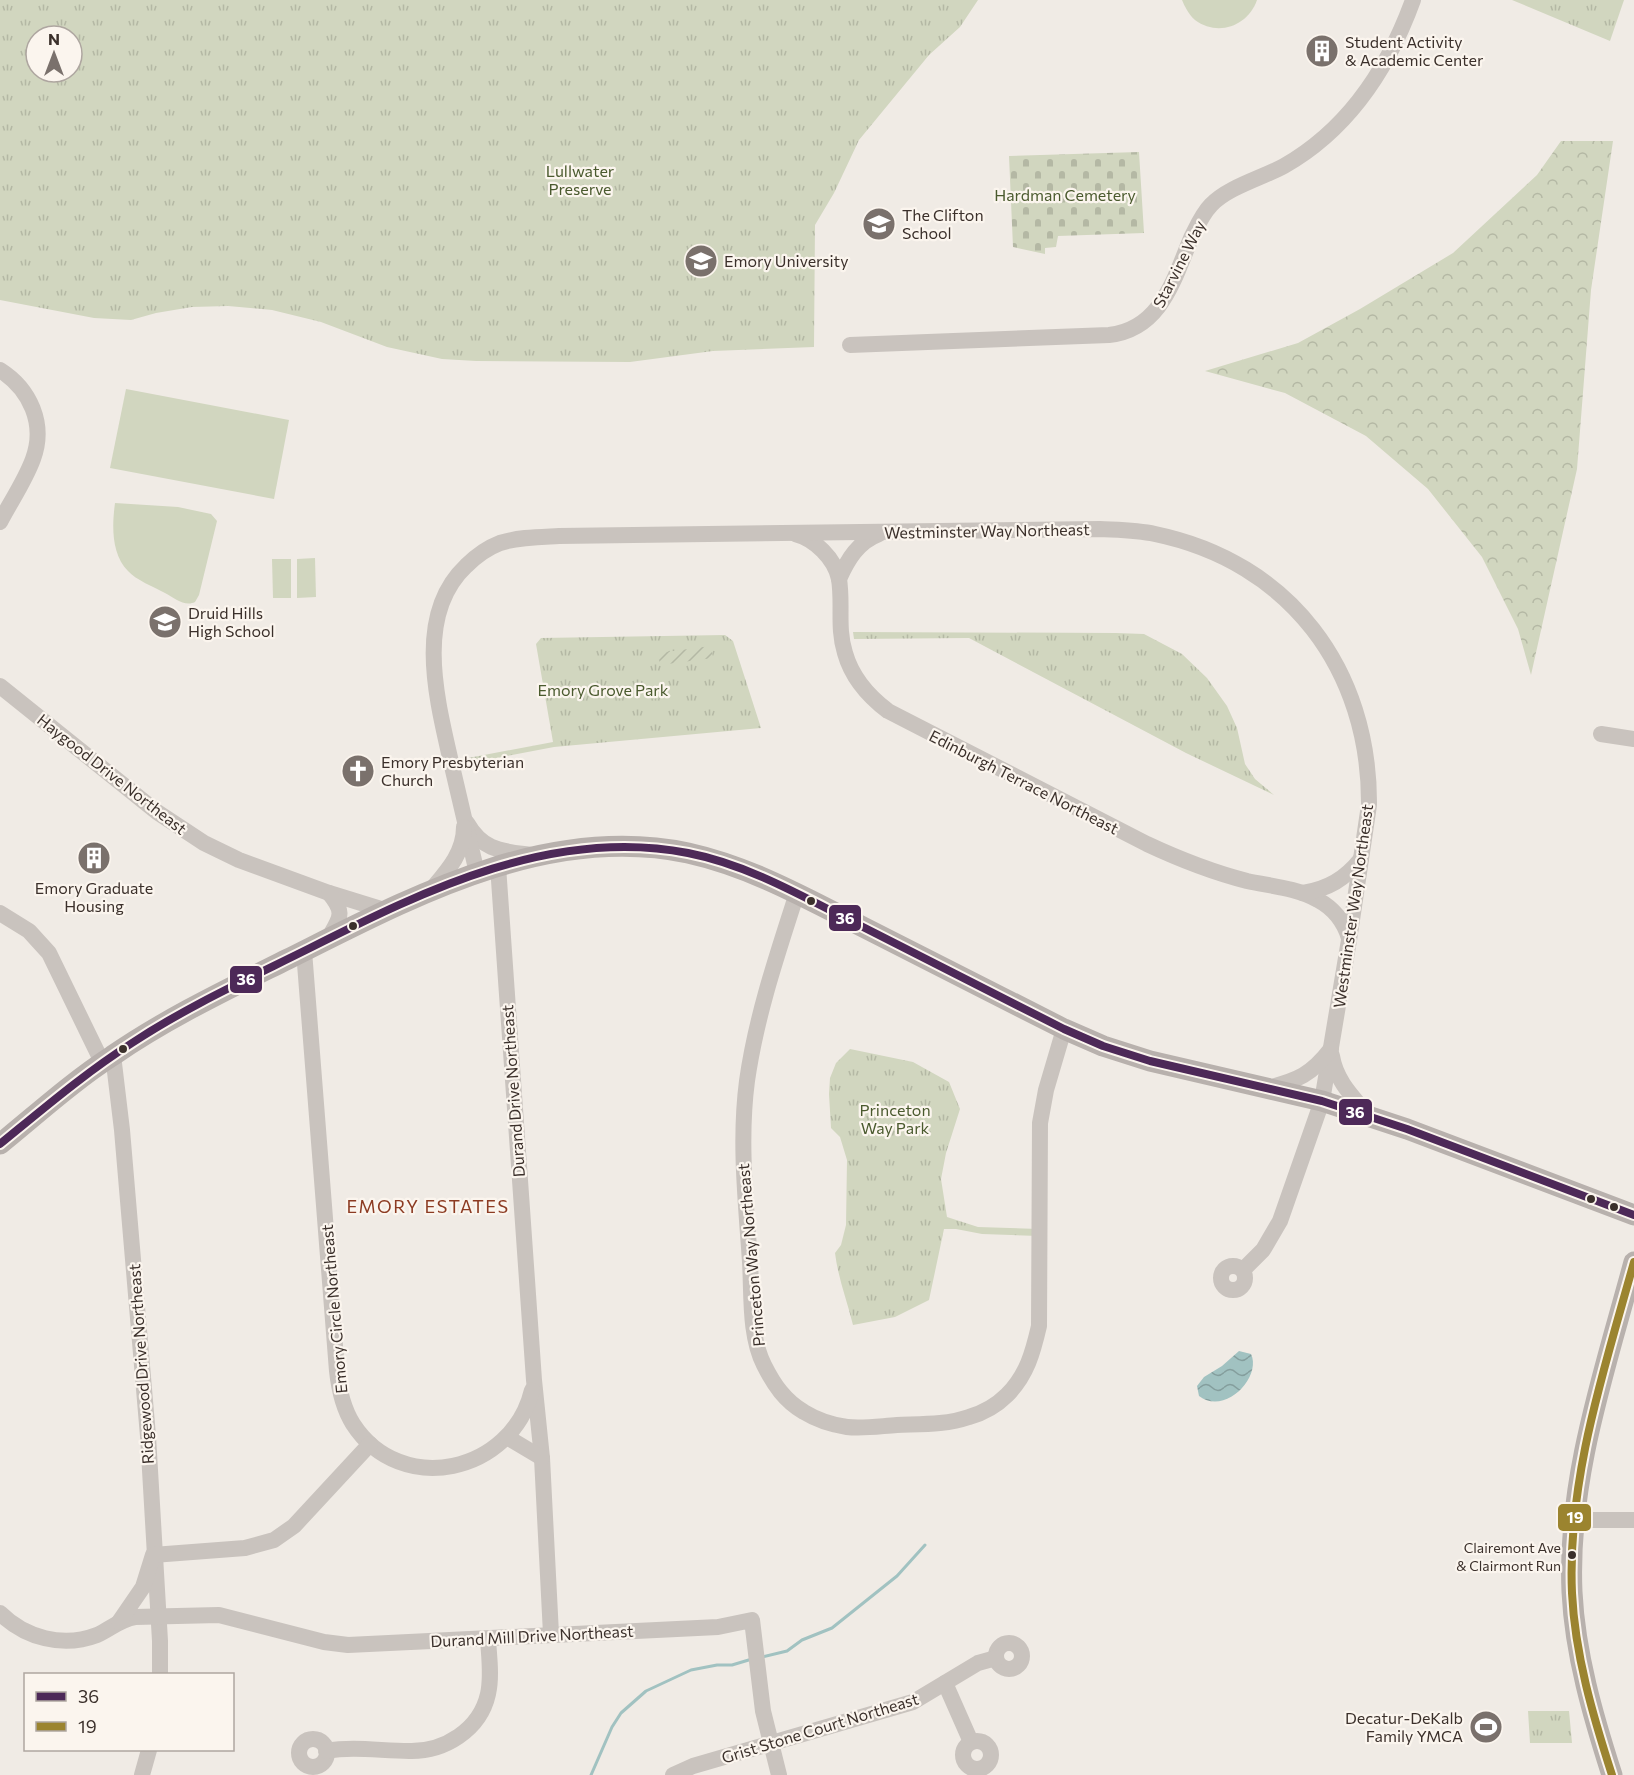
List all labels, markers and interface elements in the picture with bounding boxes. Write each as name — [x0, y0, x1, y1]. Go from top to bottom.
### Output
north arrow — [24, 24, 84, 84]
text: N — [48, 29, 60, 48]
place label: Student Activity & Academic Center — [1345, 32, 1484, 69]
building icon: Student Activity & Academic Center — [1304, 33, 1340, 69]
park label: Lullwater Preserve — [546, 161, 615, 198]
park label: Hardman Cemetery — [994, 185, 1136, 204]
place label: The Clifton School — [902, 205, 984, 242]
school or university icon: The Clifton School — [861, 206, 897, 242]
street label: Starvine Way — [1148, 217, 1209, 311]
school or university icon: Emory University — [683, 243, 719, 279]
place label: Emory University — [724, 251, 848, 270]
street label: Westminster Way Northeast — [884, 519, 1090, 542]
place label: Druid Hills High School — [188, 603, 275, 640]
school or university icon: Druid Hills High School — [147, 604, 183, 640]
park label: Emory Grove Park — [538, 680, 669, 699]
street label: Haygood Drive Northeast — [34, 709, 191, 838]
street label: Edinburgh Terrace Northeast — [926, 725, 1122, 838]
place label: Emory Presbyterian Church — [381, 752, 524, 789]
church icon: Emory Presbyterian Church — [340, 753, 376, 789]
street label: Westminster Way Northeast — [1329, 802, 1376, 1009]
building icon: Emory Graduate Housing — [76, 840, 112, 876]
place label: Emory Graduate Housing — [35, 878, 153, 915]
unlabelled marker — [805, 895, 817, 907]
line badge: 36 — [828, 904, 862, 932]
text: 36 — [835, 908, 855, 927]
unlabelled marker — [347, 920, 359, 932]
line badge: 36 — [229, 965, 263, 994]
text: 36 — [236, 969, 256, 988]
street label: Durand Drive Northeast — [497, 1004, 528, 1178]
unlabelled marker — [117, 1043, 129, 1055]
line badge: 36 — [1338, 1098, 1373, 1126]
park label: Princeton Way Park — [859, 1100, 931, 1137]
text: 36 — [1345, 1102, 1365, 1121]
street label: Princeton Way Northeast — [733, 1162, 768, 1347]
unlabelled marker — [1585, 1193, 1597, 1205]
district label: EMORY ESTATES — [346, 1195, 510, 1217]
unlabelled marker — [1608, 1201, 1620, 1213]
street label: Emory Circle Northeast — [317, 1223, 350, 1394]
street label: Ridgewood Drive Northeast — [124, 1263, 157, 1465]
line badge: 19 — [1557, 1503, 1592, 1532]
text: 19 — [1566, 1507, 1584, 1526]
place label: Clairemont Ave & Clairmont Run — [1456, 1539, 1561, 1574]
marker: Clairemont Ave & Clairmont Run — [1566, 1549, 1578, 1561]
street label: Durand Mill Drive Northeast — [430, 1621, 635, 1650]
legend — [24, 1673, 234, 1751]
text: 36 — [78, 1685, 99, 1707]
street label: Grist Stone Court Northeast — [719, 1688, 921, 1767]
place label: Decatur-DeKalb Family YMCA — [1345, 1708, 1463, 1745]
sports icon: Decatur-DeKalb Family YMCA — [1468, 1709, 1504, 1745]
text: 19 — [78, 1715, 97, 1737]

